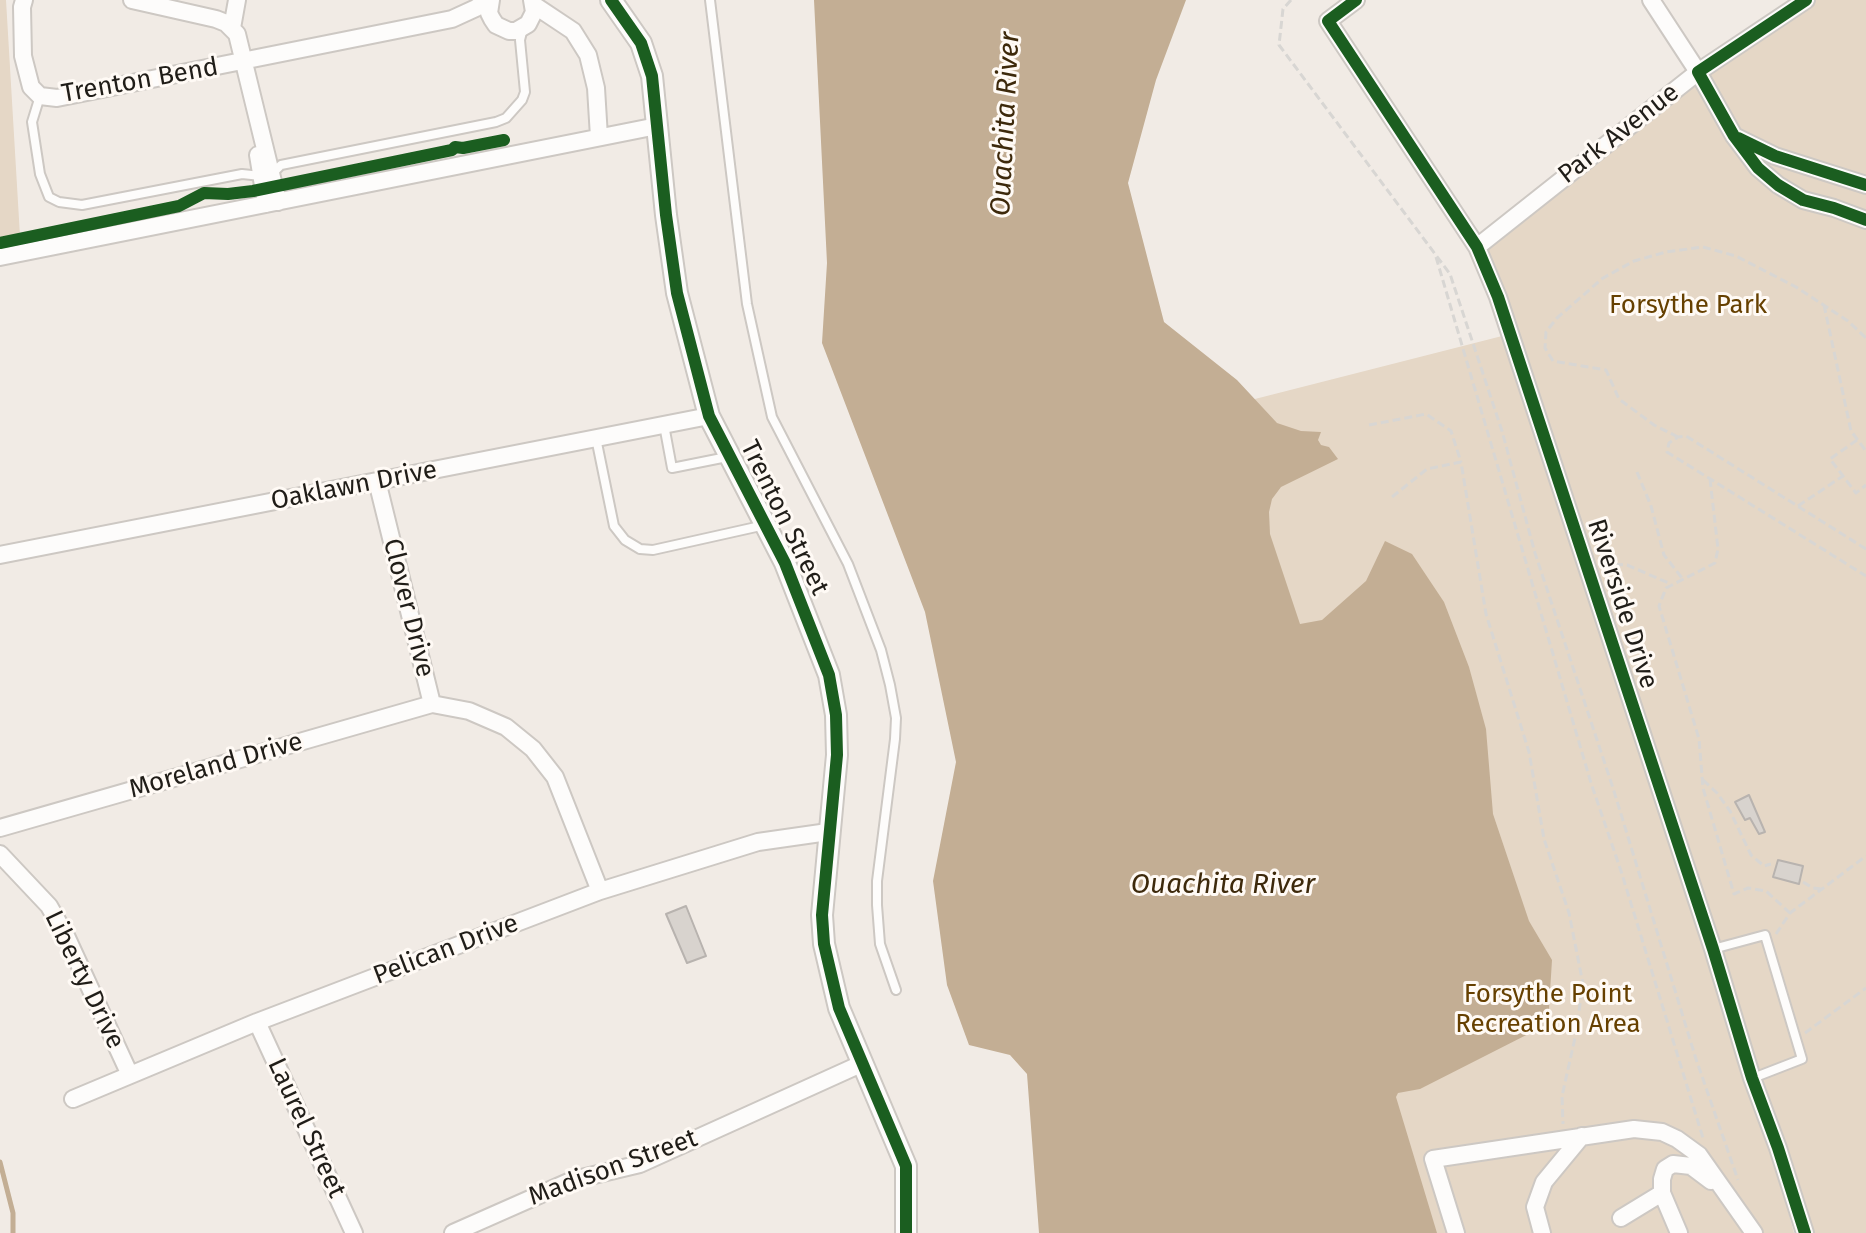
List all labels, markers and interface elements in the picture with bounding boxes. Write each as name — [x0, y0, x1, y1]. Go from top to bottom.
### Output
water label: Ouachita River — [984, 31, 1028, 217]
street label: Trenton Bend — [59, 52, 221, 110]
street label: Park Avenue — [1553, 77, 1685, 191]
park label: Forsythe Park — [1609, 290, 1767, 322]
street label: Trenton Street — [733, 436, 835, 600]
street label: Oaklawn Drive — [268, 455, 440, 517]
street label: Riverside Drive — [1580, 515, 1664, 693]
street label: Clover Drive — [376, 536, 440, 680]
street label: Moreland Drive — [126, 726, 306, 806]
water label: Ouachita River — [1131, 868, 1315, 902]
street label: Liberty Drive — [37, 906, 131, 1054]
street label: Pelican Drive — [369, 908, 523, 992]
park label: Forsythe Point Recreation Area — [1455, 979, 1641, 1040]
street label: Laurel Street — [260, 1053, 352, 1203]
street label: Madison Street — [524, 1123, 702, 1213]

